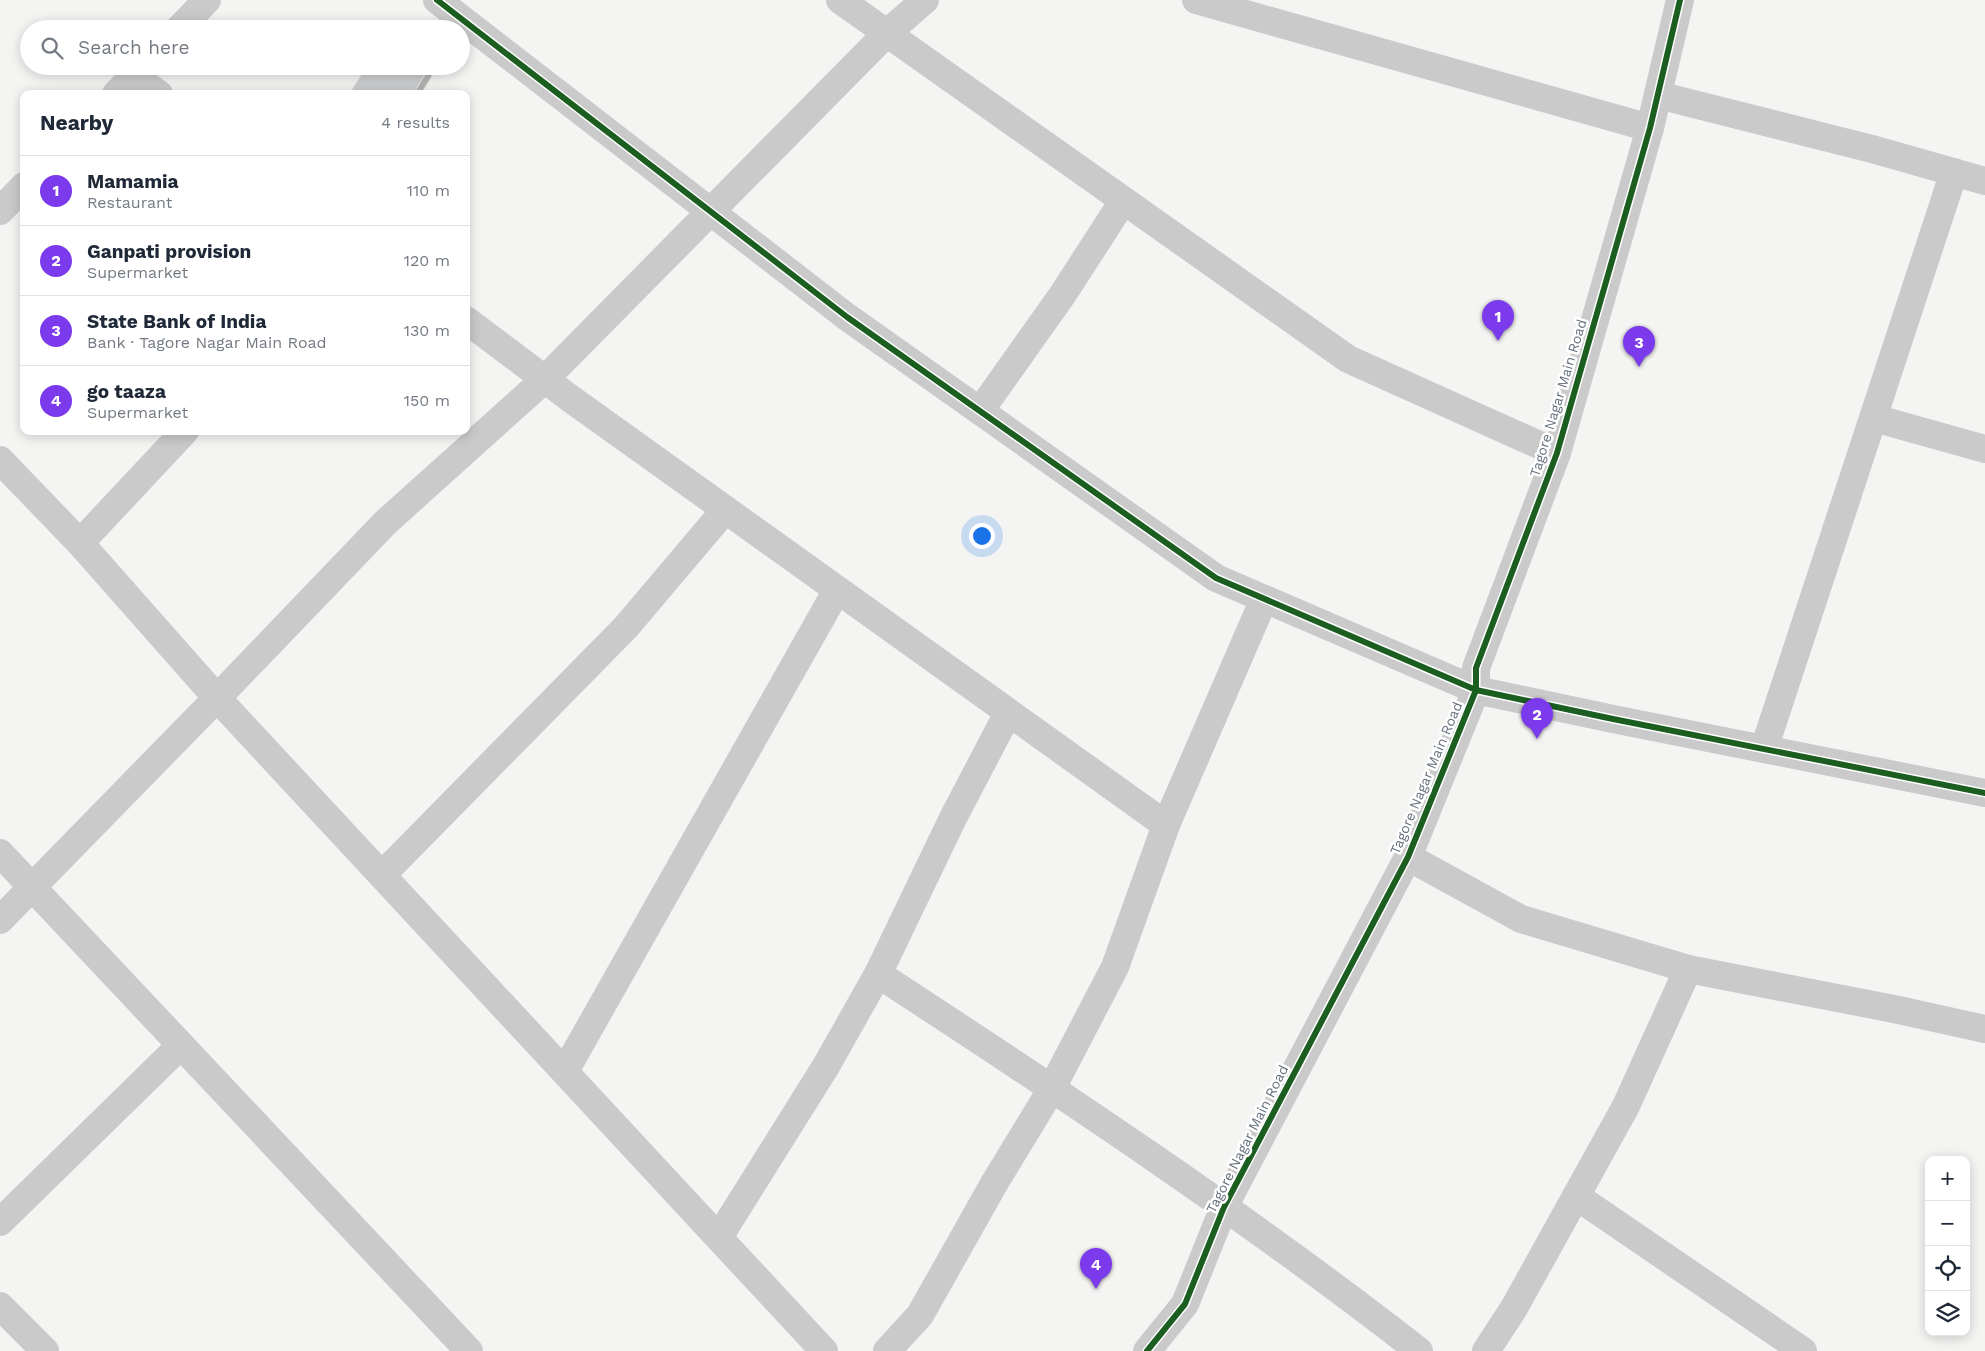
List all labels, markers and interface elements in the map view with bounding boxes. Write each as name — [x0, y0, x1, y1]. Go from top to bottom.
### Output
search box — [20, 20, 470, 75]
icon: search — [38, 34, 66, 62]
text: Search here — [78, 36, 189, 59]
text: Nearby — [40, 110, 113, 135]
text: 4 results — [381, 113, 450, 132]
text: Mamamia — [87, 170, 179, 193]
text: 1 — [53, 181, 59, 200]
text: 110 m — [407, 181, 450, 200]
text: Restaurant — [87, 193, 173, 212]
text: Ganpati provision — [87, 240, 251, 263]
text: 2 — [51, 251, 61, 270]
text: 120 m — [404, 251, 450, 270]
text: Supermarket — [87, 263, 188, 282]
pin: 1 — [1482, 300, 1514, 341]
text: State Bank of India — [87, 310, 266, 333]
street label: Tagore Nagar Main Road — [1526, 317, 1590, 479]
text: 3 — [51, 321, 61, 340]
text: 130 m — [404, 321, 450, 340]
pin: 3 — [1623, 326, 1655, 367]
text: Bank · Tagore Nagar Main Road — [87, 333, 327, 352]
text: go taaza — [87, 380, 166, 403]
text: 4 — [51, 391, 61, 410]
text: 150 m — [404, 391, 450, 410]
text: Supermarket — [87, 403, 188, 422]
your location — [969, 523, 995, 549]
pin: 2 — [1521, 698, 1553, 739]
street label: Tagore Nagar Main Road — [1387, 699, 1465, 857]
street label: Tagore Nagar Main Road — [1203, 1062, 1291, 1216]
map controls — [1925, 1156, 1970, 1336]
button: + — [1925, 1156, 1970, 1201]
button: − — [1925, 1201, 1970, 1246]
button: locate — [1925, 1246, 1970, 1291]
pin: 4 — [1080, 1248, 1112, 1289]
button: layers — [1925, 1291, 1970, 1336]

